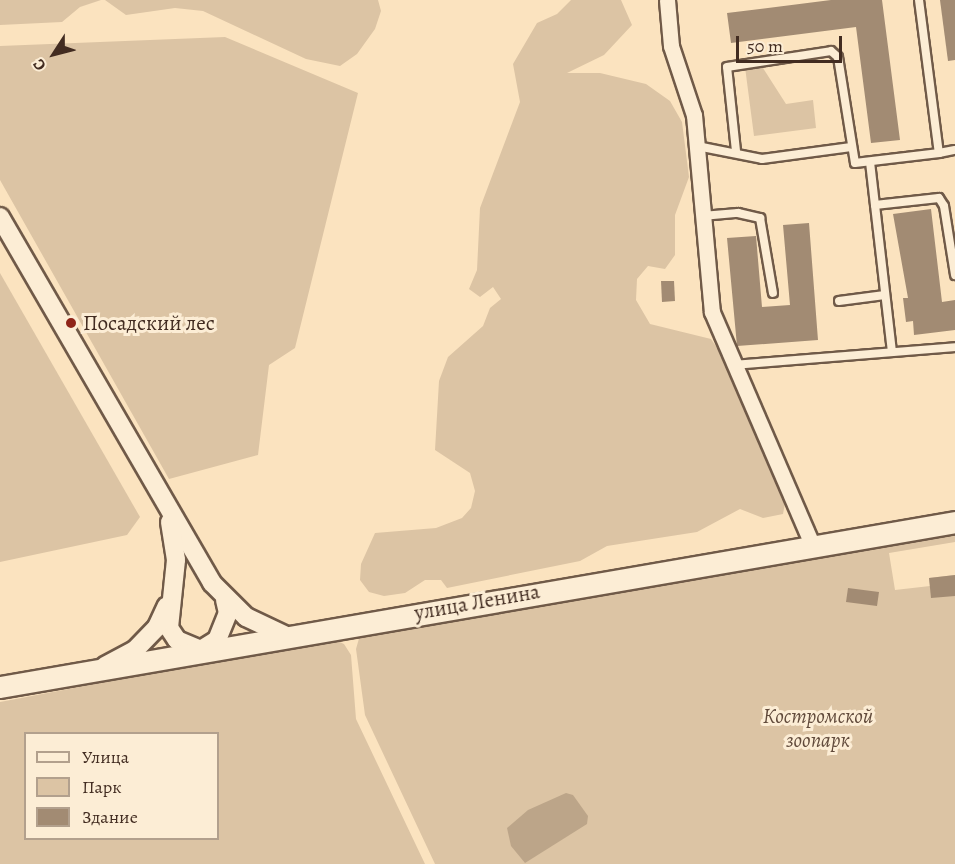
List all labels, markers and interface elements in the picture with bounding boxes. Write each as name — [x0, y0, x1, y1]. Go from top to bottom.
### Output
north arrow — [24, 24, 84, 84]
scale bar — [739, 24, 846, 62]
text: 50 m — [747, 34, 783, 58]
text: С — [28, 54, 51, 75]
place label: Посадский лес — [83, 310, 215, 336]
marker: Посадский лес — [64, 316, 78, 330]
street label: улица Ленина — [412, 579, 542, 625]
park label: Костромской зоопарк — [763, 703, 873, 753]
legend — [24, 732, 219, 840]
text: Улица — [82, 745, 129, 769]
text: Парк — [82, 775, 122, 799]
text: Здание — [82, 805, 138, 829]

